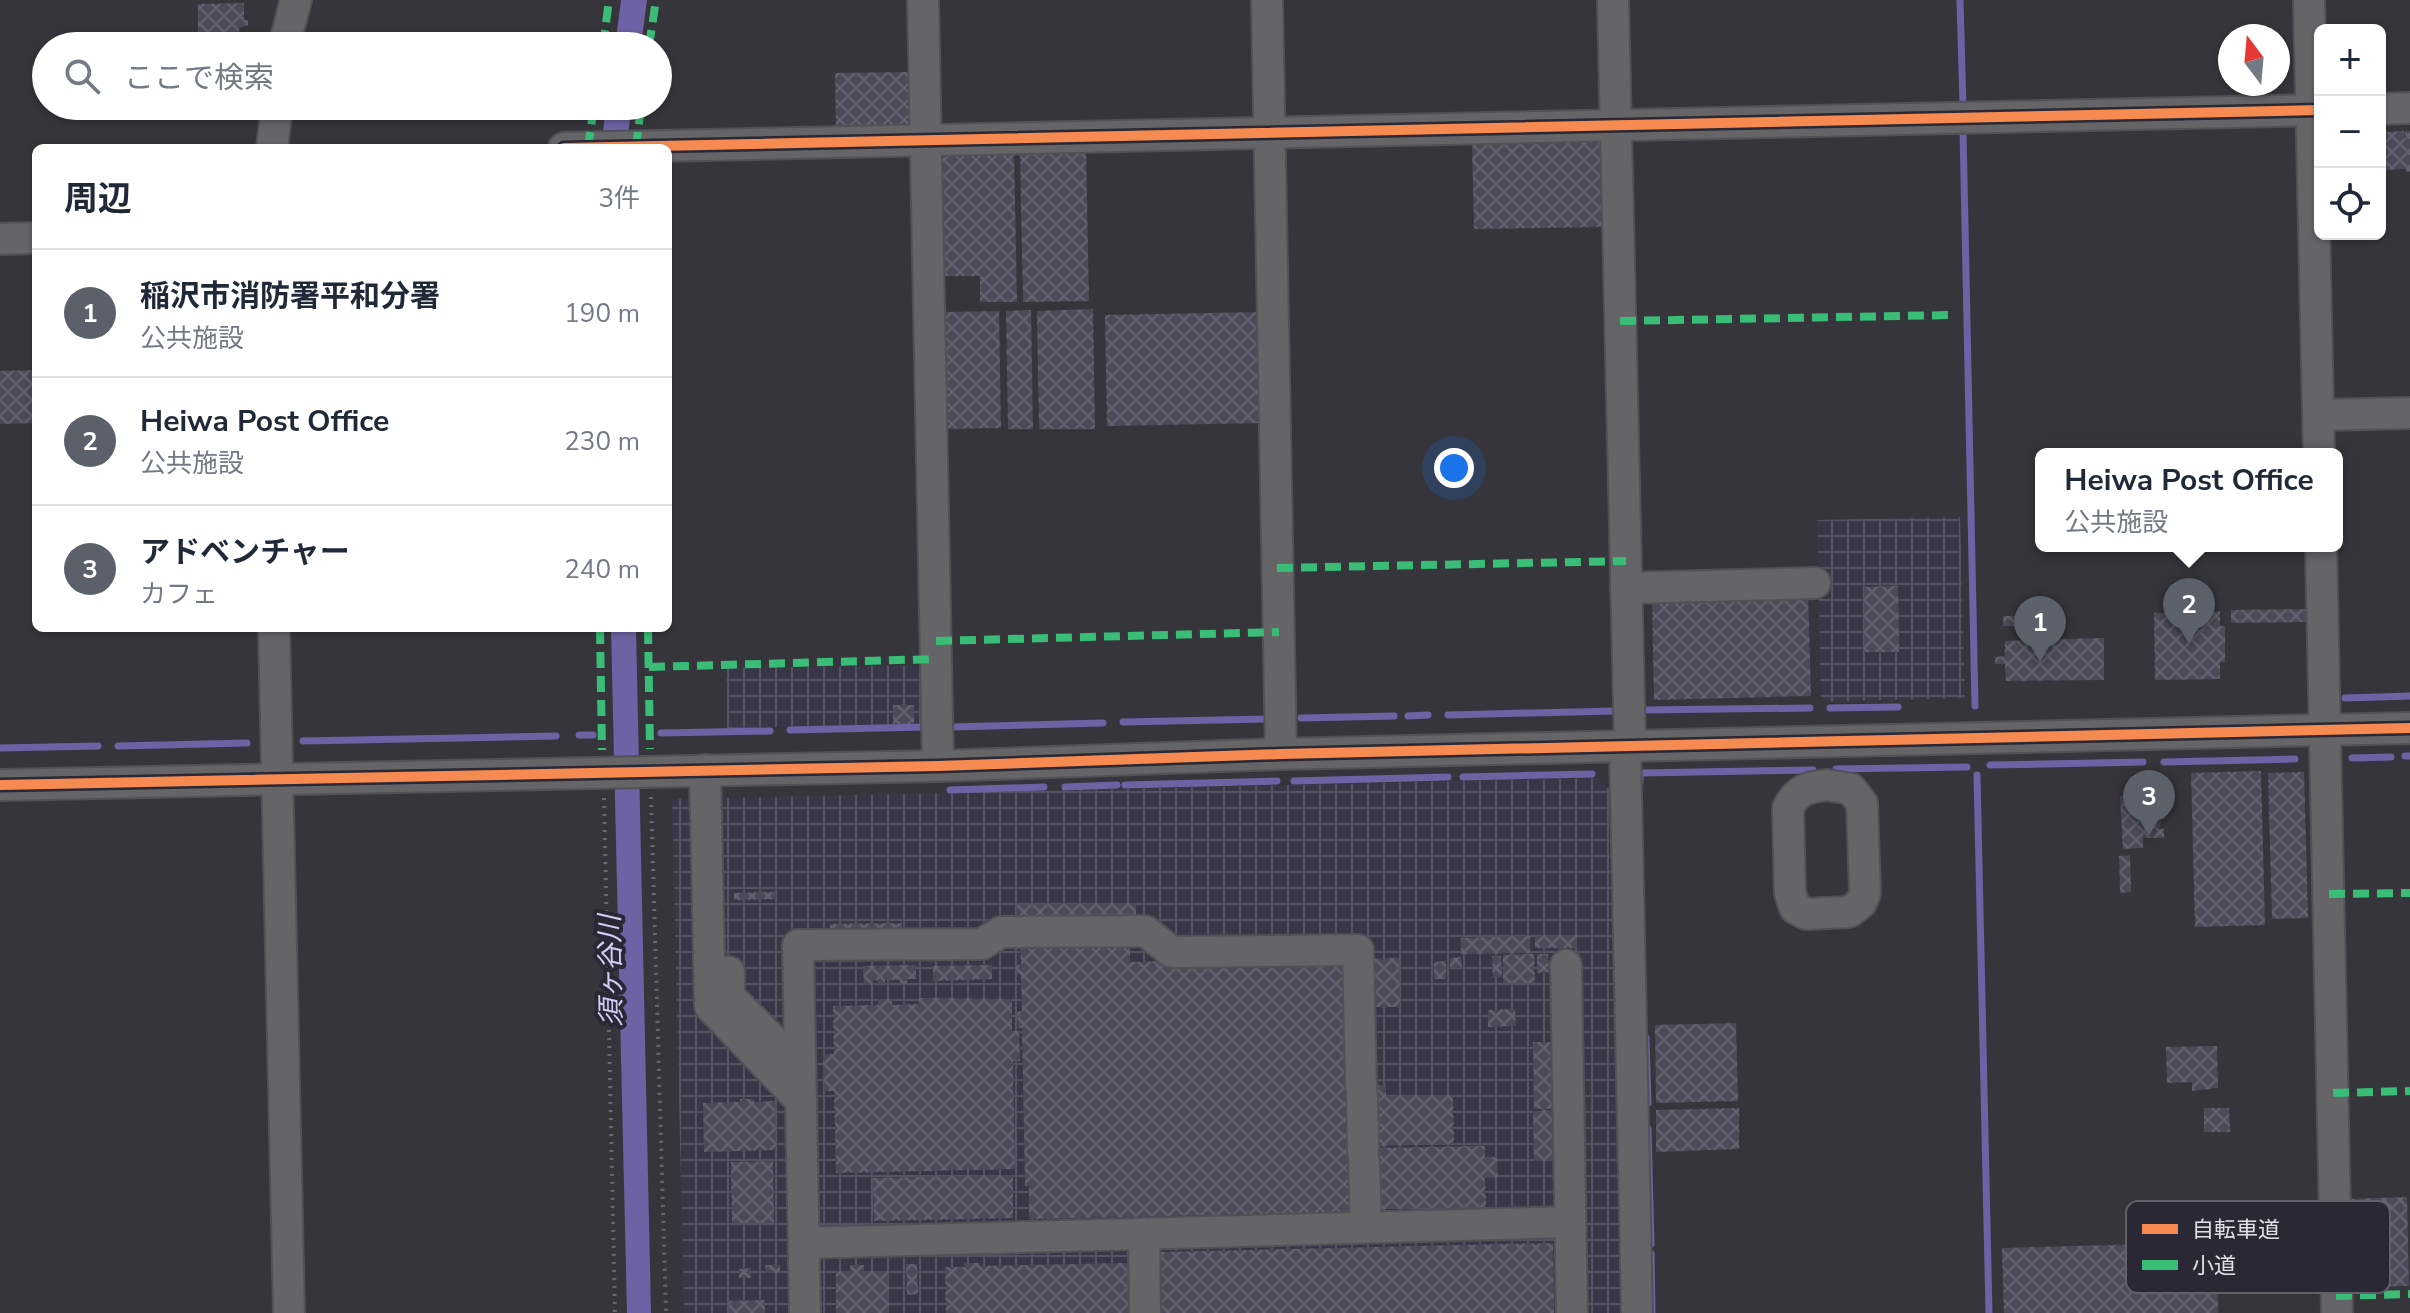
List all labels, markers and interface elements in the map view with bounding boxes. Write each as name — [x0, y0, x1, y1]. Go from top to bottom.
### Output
north arrow — [2218, 24, 2290, 96]
map controls — [2314, 24, 2386, 240]
button: + — [2314, 24, 2386, 96]
search box — [32, 32, 672, 120]
icon: search — [60, 54, 104, 98]
text: ここで検索 — [124, 58, 274, 99]
button: − — [2314, 96, 2386, 168]
button: locate — [2314, 168, 2386, 240]
text: 周辺 — [64, 176, 132, 222]
text: 3件 — [598, 181, 640, 216]
text: 稲沢市消防署平和分署 — [140, 276, 440, 317]
text: 1 — [82, 296, 98, 331]
text: 190 m — [564, 296, 640, 331]
text: 公共施設 — [140, 321, 244, 356]
text: Heiwa Post Office — [140, 401, 389, 442]
text: 2 — [82, 424, 98, 459]
text: 230 m — [564, 424, 640, 459]
text: 公共施設 — [140, 446, 244, 481]
your location — [1434, 448, 1474, 488]
popup — [2035, 448, 2343, 552]
text: Heiwa Post Office — [2064, 460, 2314, 501]
text: 公共施設 — [2064, 505, 2168, 540]
text: アドベンチャー — [140, 532, 350, 573]
text: 3 — [82, 552, 98, 587]
text: 240 m — [564, 552, 640, 587]
text: カフェ — [140, 577, 218, 612]
pin: 2 — [2163, 578, 2215, 644]
pin: 1 — [2014, 596, 2066, 662]
pin: 3 — [2123, 770, 2175, 836]
water label: 須ヶ谷川 — [591, 912, 631, 1027]
legend — [2126, 1201, 2390, 1293]
text: 自転車道 — [2192, 1215, 2280, 1245]
text: 小道 — [2192, 1251, 2236, 1281]

